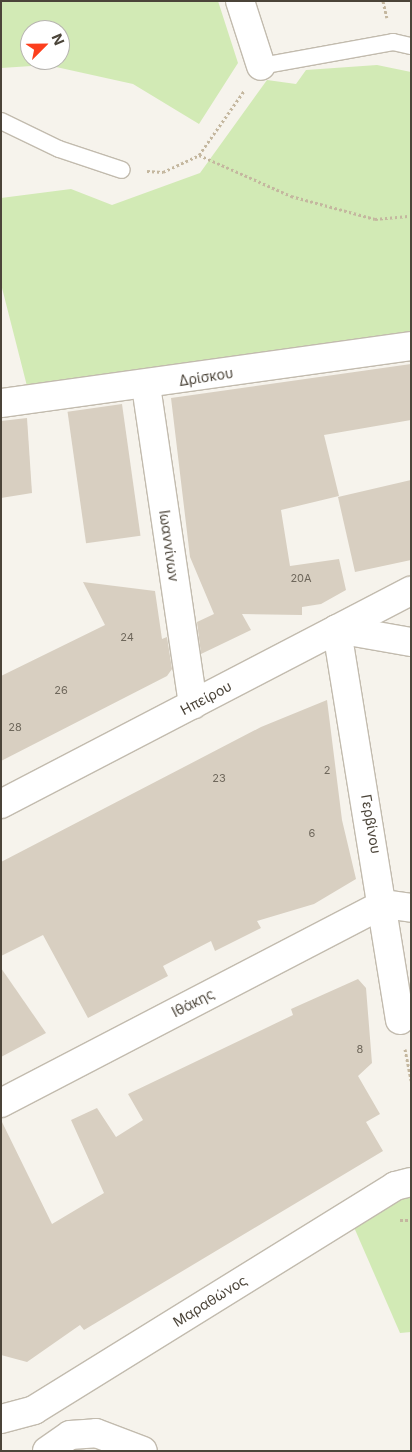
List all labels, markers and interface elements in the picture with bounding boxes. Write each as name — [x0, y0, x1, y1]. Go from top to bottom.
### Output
north arrow — [20, 20, 70, 70]
text: N — [48, 31, 68, 48]
street label: Δρίσκου — [178, 364, 234, 390]
street label: Ιωαννίνων — [156, 509, 182, 583]
house number: 20A — [290, 571, 312, 585]
house number: 24 — [120, 630, 134, 644]
street label: Ηπείρου — [178, 678, 234, 718]
house number: 26 — [54, 683, 68, 697]
house number: 28 — [8, 720, 22, 734]
house number: 2 — [324, 763, 330, 777]
house number: 23 — [212, 771, 226, 785]
street label: Γερβίνου — [358, 793, 384, 855]
house number: 6 — [309, 826, 315, 840]
street label: Ιθάκης — [169, 985, 217, 1021]
house number: 8 — [357, 1042, 363, 1056]
street label: Μαραθώνος — [170, 1272, 250, 1330]

